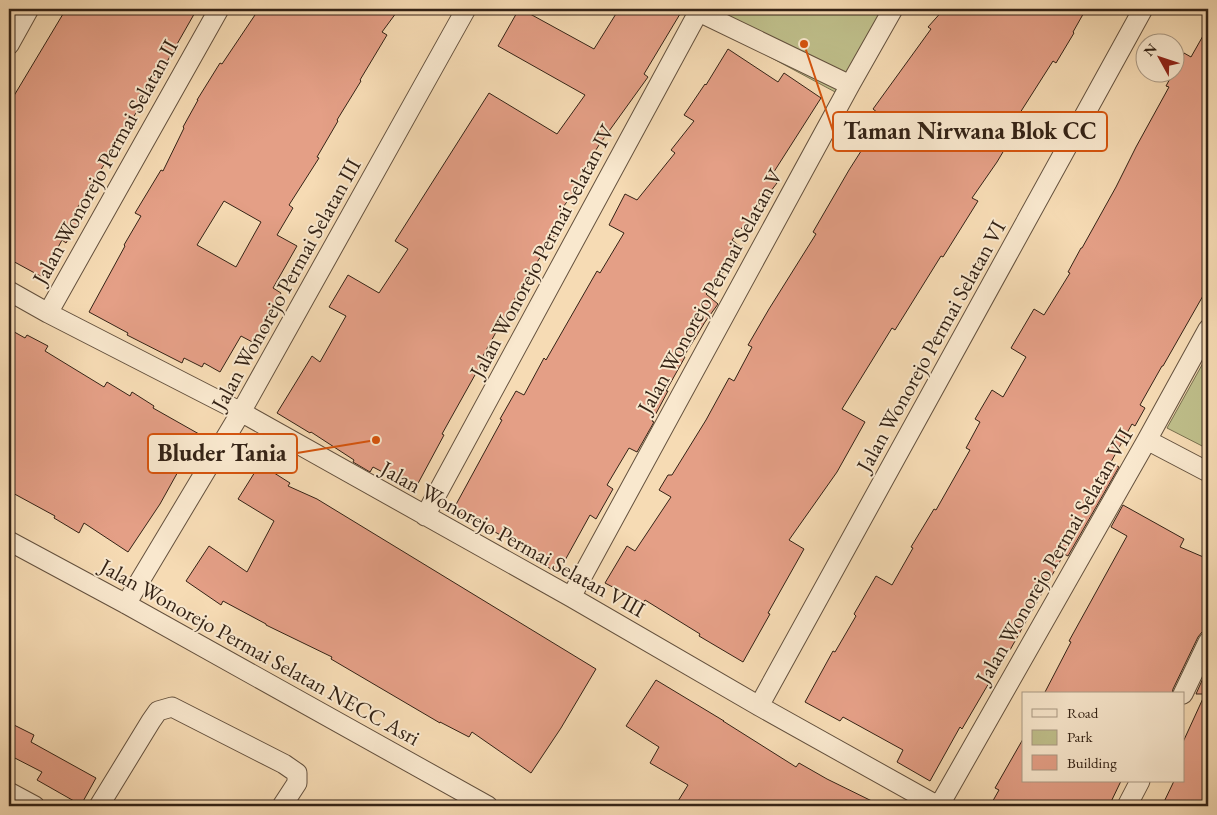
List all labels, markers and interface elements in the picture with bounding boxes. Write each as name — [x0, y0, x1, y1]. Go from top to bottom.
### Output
north arrow — [1134, 32, 1184, 82]
street label: Jalan Wonorejo Permai Selatan II — [24, 34, 185, 292]
text: N — [1140, 39, 1161, 60]
callout: Taman Nirwana Blok CC — [833, 112, 1107, 151]
text: Taman Nirwana Blok CC — [843, 115, 1097, 146]
street label: Jalan Wonorejo Permai Selatan IV — [462, 119, 621, 385]
street label: Jalan Wonorejo Permai Selatan III — [204, 153, 368, 417]
street label: Jalan Wonorejo Permai Selatan V — [629, 163, 790, 420]
street label: Jalan Wonorejo Permai Selatan VI — [849, 215, 1013, 479]
street label: Jalan Wonorejo Permai Selatan VII — [968, 422, 1140, 691]
callout: Bluder Tania — [148, 434, 297, 473]
text: Bluder Tania — [157, 437, 287, 468]
street label: Jalan Wonorejo Permai Selatan VIII — [374, 453, 651, 624]
street label: Jalan Wonorejo Permai Selatan NECC Asri — [93, 551, 425, 752]
legend — [1022, 692, 1184, 782]
text: Road — [1067, 703, 1099, 722]
text: Park — [1067, 727, 1094, 746]
text: Building — [1067, 753, 1117, 772]

